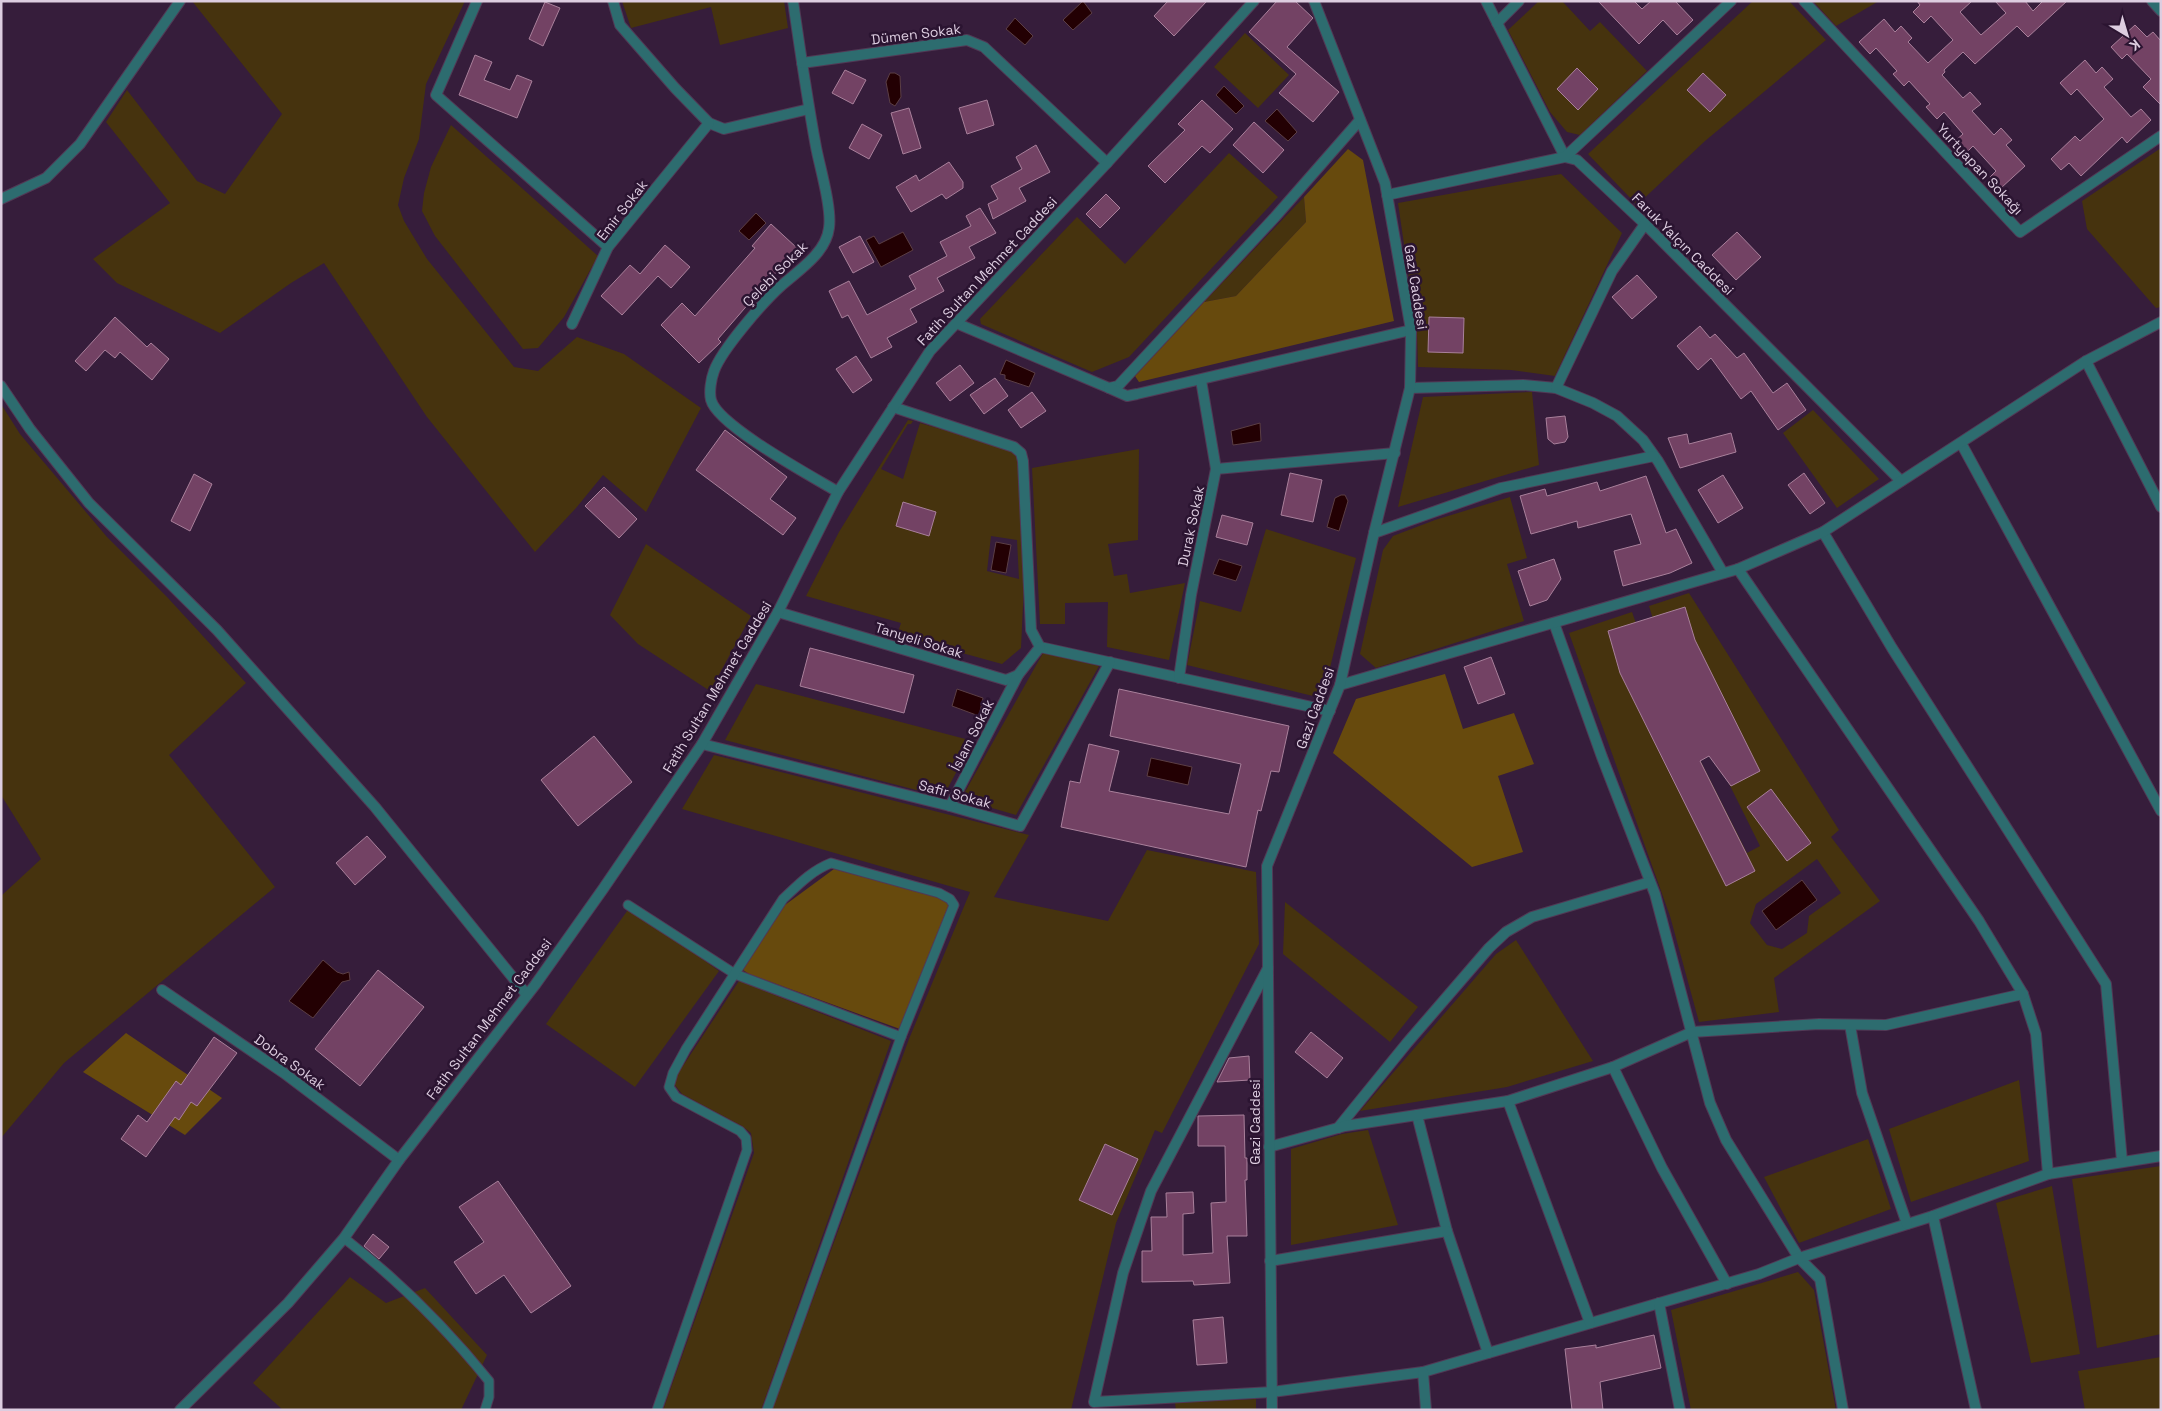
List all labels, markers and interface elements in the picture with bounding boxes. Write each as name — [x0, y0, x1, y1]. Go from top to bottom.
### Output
north arrow — [2102, 10, 2152, 60]
street label: Dümen Sokak — [870, 19, 962, 48]
text: K — [2126, 35, 2144, 55]
street label: Yurtyapan Sokağı — [1933, 120, 2027, 218]
street label: Emir Sokak — [593, 176, 652, 244]
street label: Faruk Yalçın Caddesi — [1628, 189, 1738, 299]
street label: Fatih Sultan Mehmet Caddesi — [913, 193, 1061, 349]
street label: Çelebi Sokak — [739, 237, 812, 310]
street label: Gazi Caddesi — [1400, 243, 1432, 331]
street label: Durak Sokak — [1174, 483, 1208, 568]
street label: Fatih Sultan Mehmet Caddesi — [658, 598, 776, 776]
street label: Tanyeli Sokak — [873, 618, 966, 662]
street label: Gazi Caddesi — [1292, 665, 1338, 751]
street label: İslam Sokak — [946, 696, 998, 774]
street label: Safir Sokak — [917, 776, 994, 812]
street label: Fatih Sultan Mehmet Caddesi — [422, 935, 556, 1103]
street label: Dobra Sokak — [251, 1030, 330, 1094]
street label: Gazi Caddesi — [1246, 1079, 1264, 1165]

